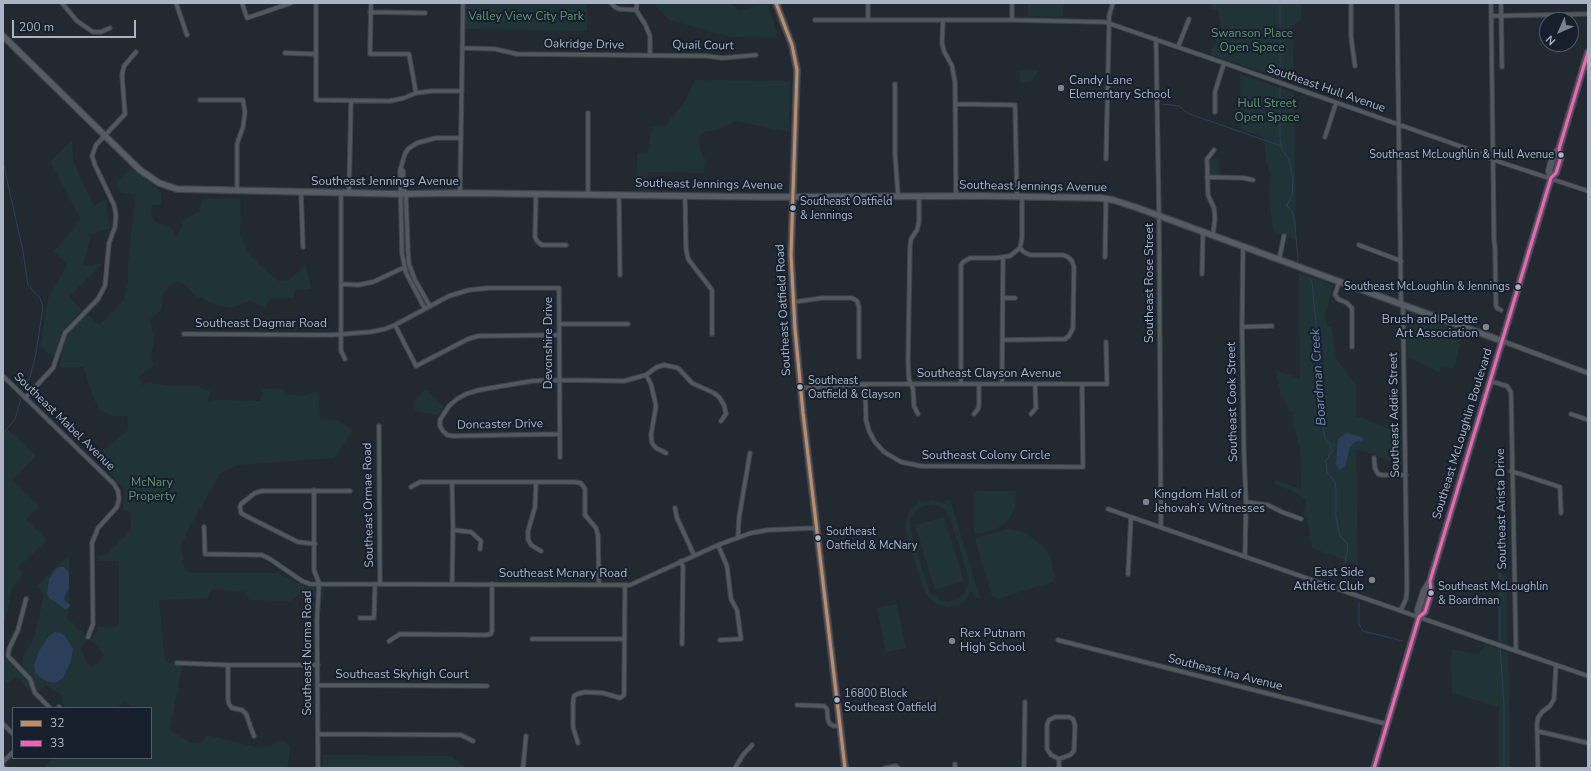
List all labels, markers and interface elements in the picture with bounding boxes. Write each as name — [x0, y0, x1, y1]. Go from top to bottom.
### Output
park label: Valley View City Park — [468, 10, 584, 24]
scale bar — [14, 12, 138, 38]
north arrow — [1539, 12, 1579, 52]
text: 200 m — [19, 19, 54, 35]
park label: Swanson Place Open Space — [1211, 27, 1293, 55]
text: N — [1543, 32, 1559, 48]
street label: Oakridge Drive — [544, 37, 624, 53]
street label: Quail Court — [672, 38, 734, 54]
street label: Southeast Hull Avenue — [1265, 62, 1387, 116]
place label: Candy Lane Elementary School — [1069, 74, 1170, 102]
marker: Candy Lane Elementary School — [1056, 83, 1066, 93]
park label: Hull Street Open Space — [1234, 97, 1300, 125]
place label: Southeast McLoughlin & Hull Avenue — [1369, 148, 1554, 162]
marker: Southeast McLoughlin & Hull Avenue — [1556, 150, 1566, 160]
street label: Southeast Jennings Avenue — [311, 175, 459, 189]
street label: Southeast Jennings Avenue — [635, 177, 783, 193]
street label: Southeast Jennings Avenue — [959, 179, 1107, 195]
place label: Southeast Oatfield & Jennings — [800, 195, 892, 221]
marker: Southeast Oatfield & Jennings — [788, 203, 798, 213]
street label: Southeast Rose Street — [1143, 223, 1157, 343]
street label: Southeast Oatfield Road — [773, 244, 795, 376]
place label: Southeast McLoughlin & Jennings — [1344, 280, 1510, 294]
marker: Southeast McLoughlin & Jennings — [1513, 282, 1523, 292]
street label: Devonshire Drive — [542, 297, 556, 389]
place label: Brush and Palette Art Association — [1382, 313, 1478, 341]
street label: Southeast Dagmar Road — [195, 317, 327, 331]
marker: Brush and Palette Art Association — [1481, 322, 1491, 332]
water label: Boardman Creek — [1308, 328, 1330, 426]
street label: Southeast Cook Street — [1225, 342, 1241, 462]
street label: Southeast McLoughlin Boulevard — [1430, 347, 1496, 521]
street label: Southeast Addie Street — [1387, 352, 1403, 478]
street label: Southeast Clayson Avenue — [917, 367, 1061, 381]
street label: Southeast Mabel Avenue — [10, 370, 118, 474]
place label: Southeast Oatfield & Clayson — [808, 374, 901, 400]
marker: Southeast Oatfield & Clayson — [795, 382, 805, 392]
street label: Doncaster Drive — [457, 417, 543, 433]
street label: Southeast Ormae Road — [361, 442, 377, 568]
street label: Southeast Arista Drive — [1494, 448, 1510, 570]
street label: Southeast Colony Circle — [922, 449, 1050, 463]
park label: McNary Property — [129, 476, 175, 504]
place label: Kingdom Hall of Jehovah’s Witnesses — [1154, 488, 1265, 516]
marker: Kingdom Hall of Jehovah’s Witnesses — [1141, 497, 1151, 507]
place label: Southeast Oatfield & McNary — [826, 525, 917, 551]
marker: Southeast Oatfield & McNary — [813, 533, 823, 543]
place label: East Side Athletic Club — [1294, 566, 1364, 594]
street label: Southeast Mcnary Road — [499, 567, 627, 581]
marker: East Side Athletic Club — [1367, 575, 1377, 585]
place label: Southeast McLoughlin & Boardman — [1438, 580, 1548, 606]
marker: Southeast McLoughlin & Boardman — [1426, 588, 1436, 598]
street label: Southeast Norma Road — [301, 590, 315, 716]
place label: Rex Putnam High School — [960, 627, 1026, 655]
marker: Rex Putnam High School — [947, 636, 957, 646]
street label: Southeast Ina Avenue — [1166, 652, 1284, 694]
street label: Southeast Skyhigh Court — [335, 668, 469, 682]
place label: 16800 Block Southeast Oatfield — [844, 687, 936, 713]
marker: 16800 Block Southeast Oatfield — [832, 695, 842, 705]
legend — [12, 707, 152, 759]
text: 32 — [50, 715, 64, 731]
text: 33 — [50, 735, 64, 751]

